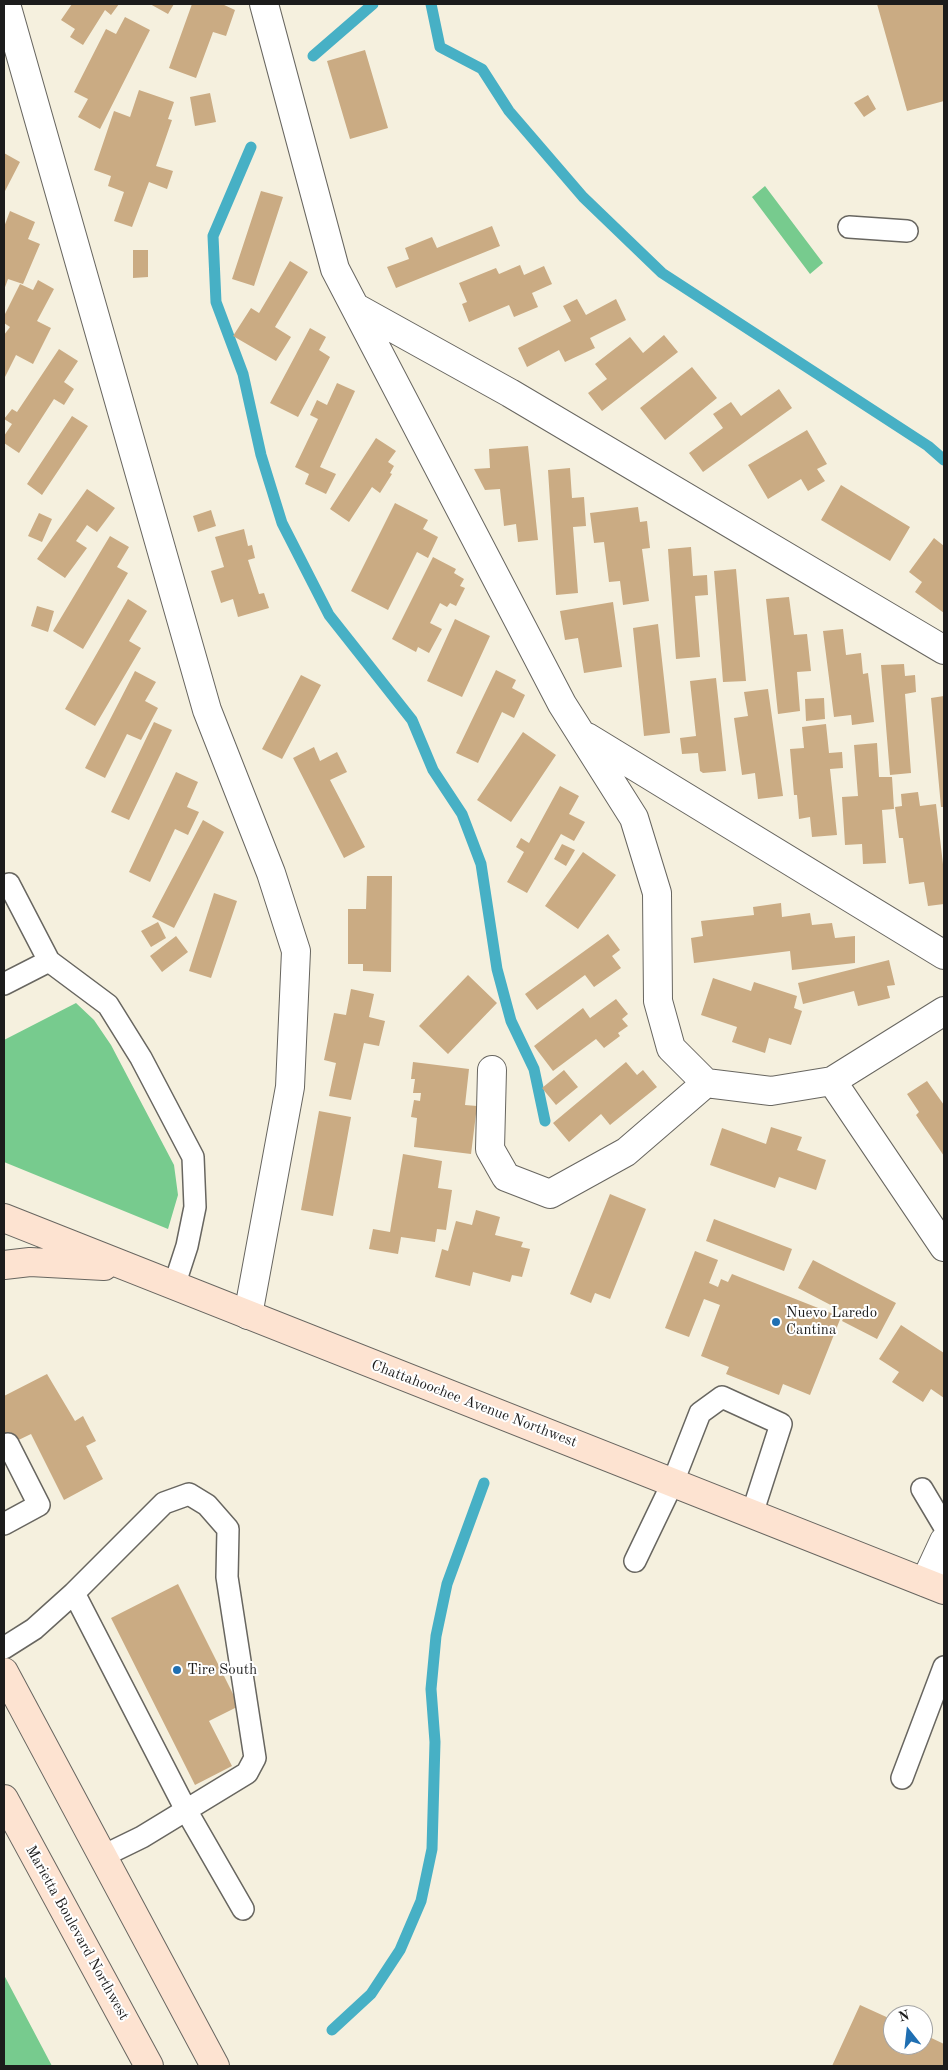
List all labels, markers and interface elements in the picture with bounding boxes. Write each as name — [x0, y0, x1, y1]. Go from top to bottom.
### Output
place label: Nuevo Laredo Cantina — [786, 1304, 877, 1339]
marker: Nuevo Laredo Cantina — [770, 1316, 782, 1328]
street label: Chattahoochee Avenue Northwest — [368, 1356, 580, 1452]
place label: Tire South — [187, 1661, 257, 1679]
marker: Tire South — [171, 1664, 183, 1676]
street label: Marietta Boulevard Northwest — [21, 1842, 133, 2024]
north arrow — [883, 2005, 933, 2055]
text: N — [897, 2008, 911, 2025]

